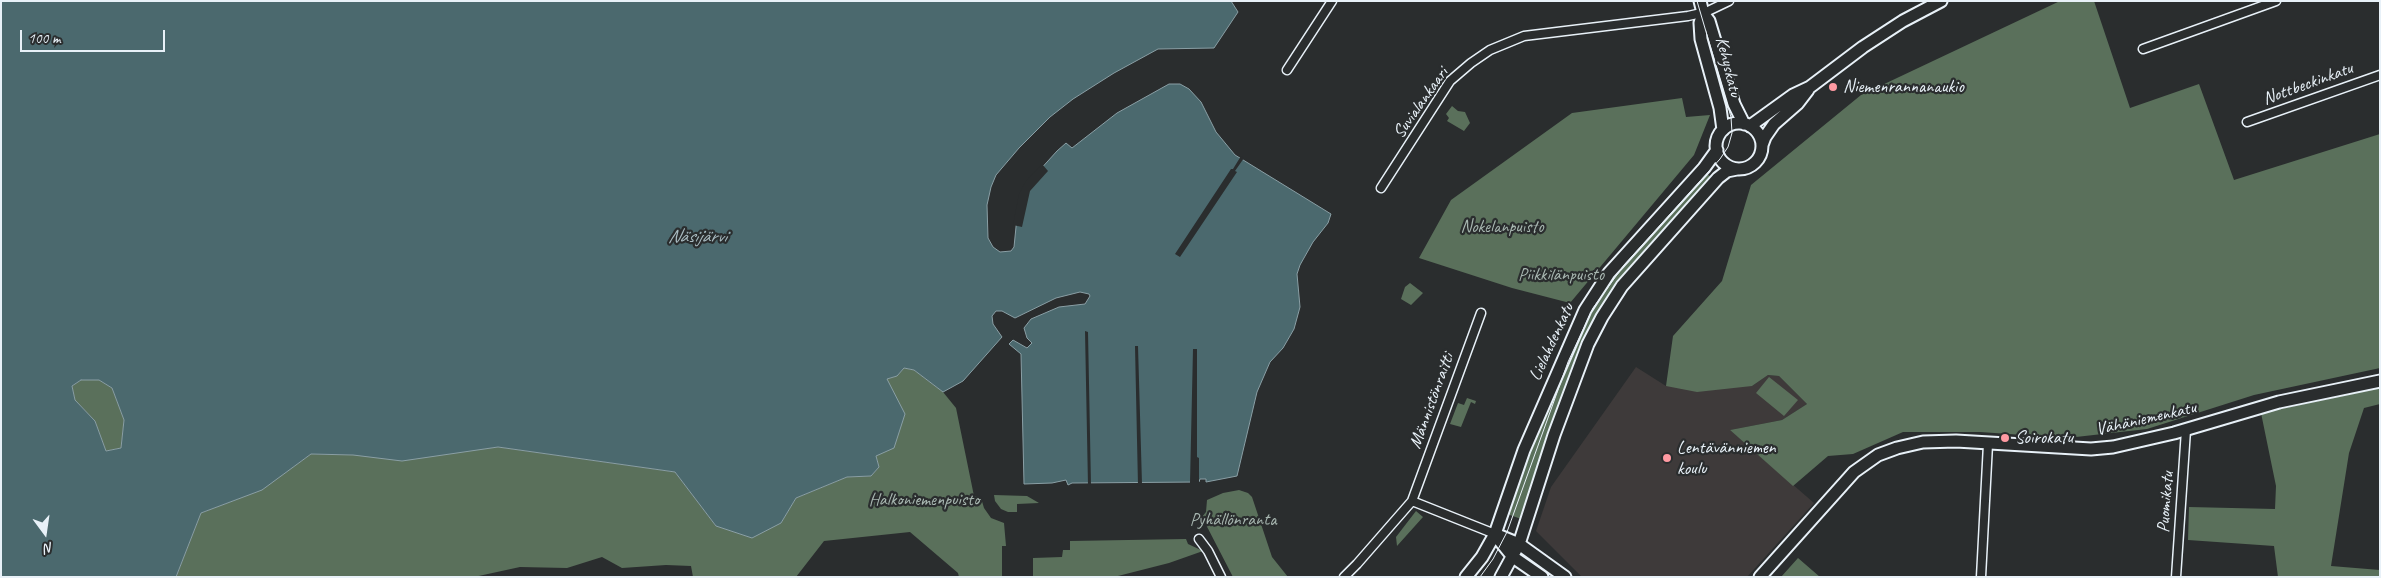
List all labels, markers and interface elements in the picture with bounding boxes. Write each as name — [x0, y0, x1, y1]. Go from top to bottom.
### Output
scale bar — [22, 20, 168, 52]
text: 100 m — [28, 29, 60, 48]
street label: Kehyskatu — [1710, 35, 1746, 99]
street label: Nottbeckinkatu — [2260, 58, 2356, 110]
street label: Suvialankaari — [1389, 63, 1453, 143]
place label: Niemenrannanaukio — [1843, 76, 1964, 98]
marker: Niemenrannanaukio — [1827, 81, 1839, 93]
park label: Nokelanpuisto — [1460, 216, 1544, 238]
water label: Näsijärvi — [668, 226, 726, 248]
park label: Piikkilänpuisto — [1518, 264, 1604, 286]
street label: Lielahdenkatu — [1525, 300, 1579, 384]
street label: Männistönraitti — [1405, 350, 1459, 452]
street label: Vähäniemenkatu — [2094, 397, 2198, 441]
place label: Soirokatu — [2015, 427, 2073, 449]
marker: Soirokatu — [1999, 432, 2011, 444]
place label: Lentävänniemen koulu — [1677, 437, 1776, 479]
marker: Lentävänniemen koulu — [1661, 452, 1673, 464]
street label: Puomikatu — [2153, 471, 2179, 533]
park label: Halkoniemenpuisto — [869, 489, 979, 511]
north arrow — [20, 508, 70, 558]
park label: Pyhällönranta — [1190, 509, 1276, 531]
text: N — [42, 539, 55, 557]

